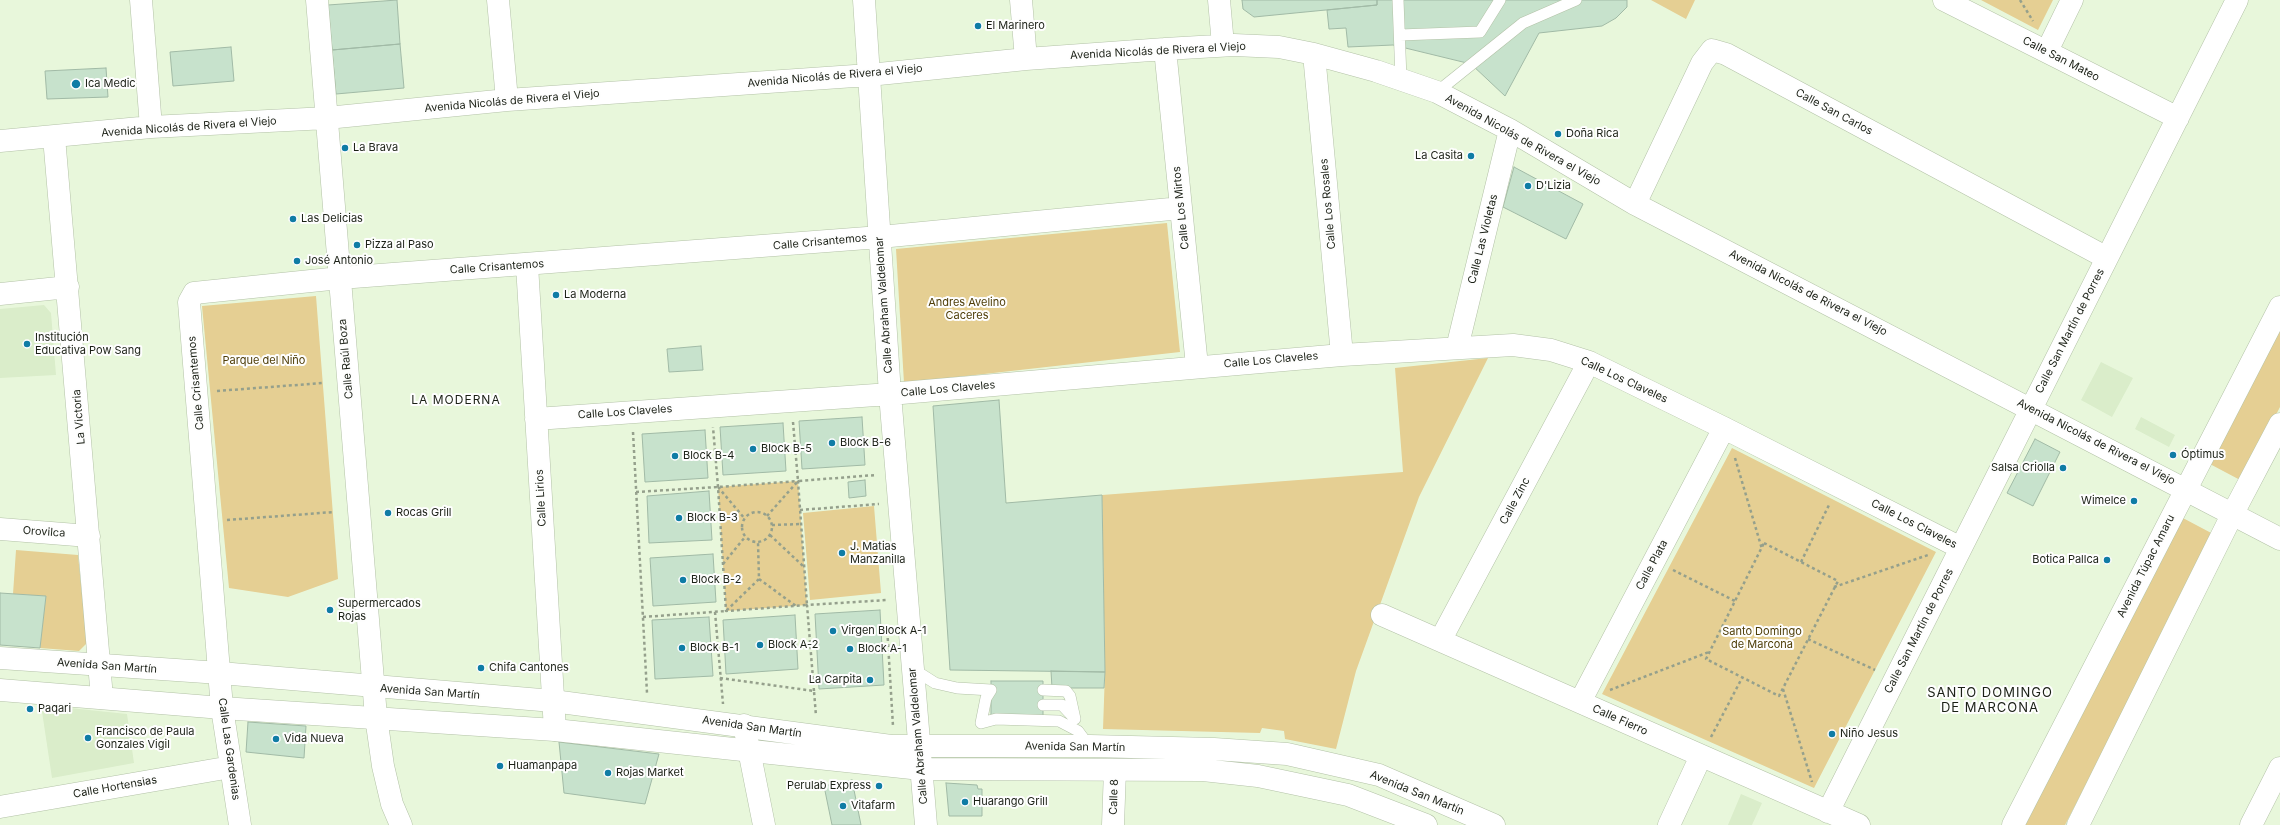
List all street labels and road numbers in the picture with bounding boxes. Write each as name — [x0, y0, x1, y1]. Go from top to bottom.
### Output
street label: Calle San Mateo — [2020, 34, 2102, 84]
street label: Avenida Nicolás de Rivera el Viejo — [1070, 40, 1246, 62]
street label: Avenida Nicolás de Rivera el Viejo — [747, 62, 923, 90]
street label: Calle San Carlos — [1793, 86, 1875, 138]
street label: Avenida Nicolás de Rivera el Viejo — [424, 87, 600, 115]
street label: Avenida Nicolás de Rivera el Viejo — [1443, 92, 1603, 188]
street label: Avenida Nicolás de Rivera el Viejo — [101, 114, 277, 140]
street label: Calle Los Rosales — [1317, 158, 1339, 250]
street label: Calle Los Mirtos — [1170, 166, 1192, 250]
street label: Calle Las Violetas — [1465, 193, 1501, 285]
street label: Calle Crisantemos — [772, 231, 868, 253]
street label: Calle Abraham Valdelomar — [873, 236, 895, 374]
street label: Avenida Nicolás de Rivera el Viejo — [1727, 247, 1889, 339]
street label: Calle Crisantemos — [449, 257, 545, 277]
street label: Calle San Martín de Porres — [2033, 266, 2107, 396]
street label: Calle Raúl Boza — [336, 318, 356, 400]
street label: Calle Crisantemos — [185, 335, 207, 431]
street label: Calle Los Claveles — [1223, 349, 1319, 371]
street label: Calle Los Claveles — [1578, 354, 1670, 406]
street label: Calle Los Claveles — [900, 378, 996, 400]
street label: La Victoria — [70, 389, 88, 445]
street label: Avenida Nicolás de Rivera el Viejo — [2015, 396, 2177, 488]
street label: Calle Los Claveles — [577, 402, 673, 422]
street label: Calle Lirios — [533, 469, 549, 527]
street label: Calle Zinc — [1497, 475, 1533, 527]
street label: Calle Los Claveles — [1869, 497, 1959, 551]
street label: Avenida Túpac Amaru — [2114, 512, 2178, 620]
street label: Orovilca — [22, 524, 66, 540]
street label: Calle Plata — [1633, 538, 1671, 592]
street label: Calle San Martín de Porres — [1882, 566, 1956, 696]
street label: Avenida San Martín — [56, 656, 158, 676]
street label: Calle Abraham Valdelomar — [905, 667, 931, 805]
street label: Avenida San Martín — [379, 682, 481, 702]
street label: Calle Las Gardenias — [215, 697, 243, 801]
street label: Calle Fierro — [1590, 702, 1650, 738]
street label: Avenida San Martín — [701, 713, 803, 741]
street label: Avenida San Martín — [1025, 740, 1125, 754]
street label: Avenida San Martín — [1368, 768, 1466, 818]
street label: Calle Hortensias — [72, 773, 158, 801]
street label: Calle 8 — [1107, 779, 1121, 815]

